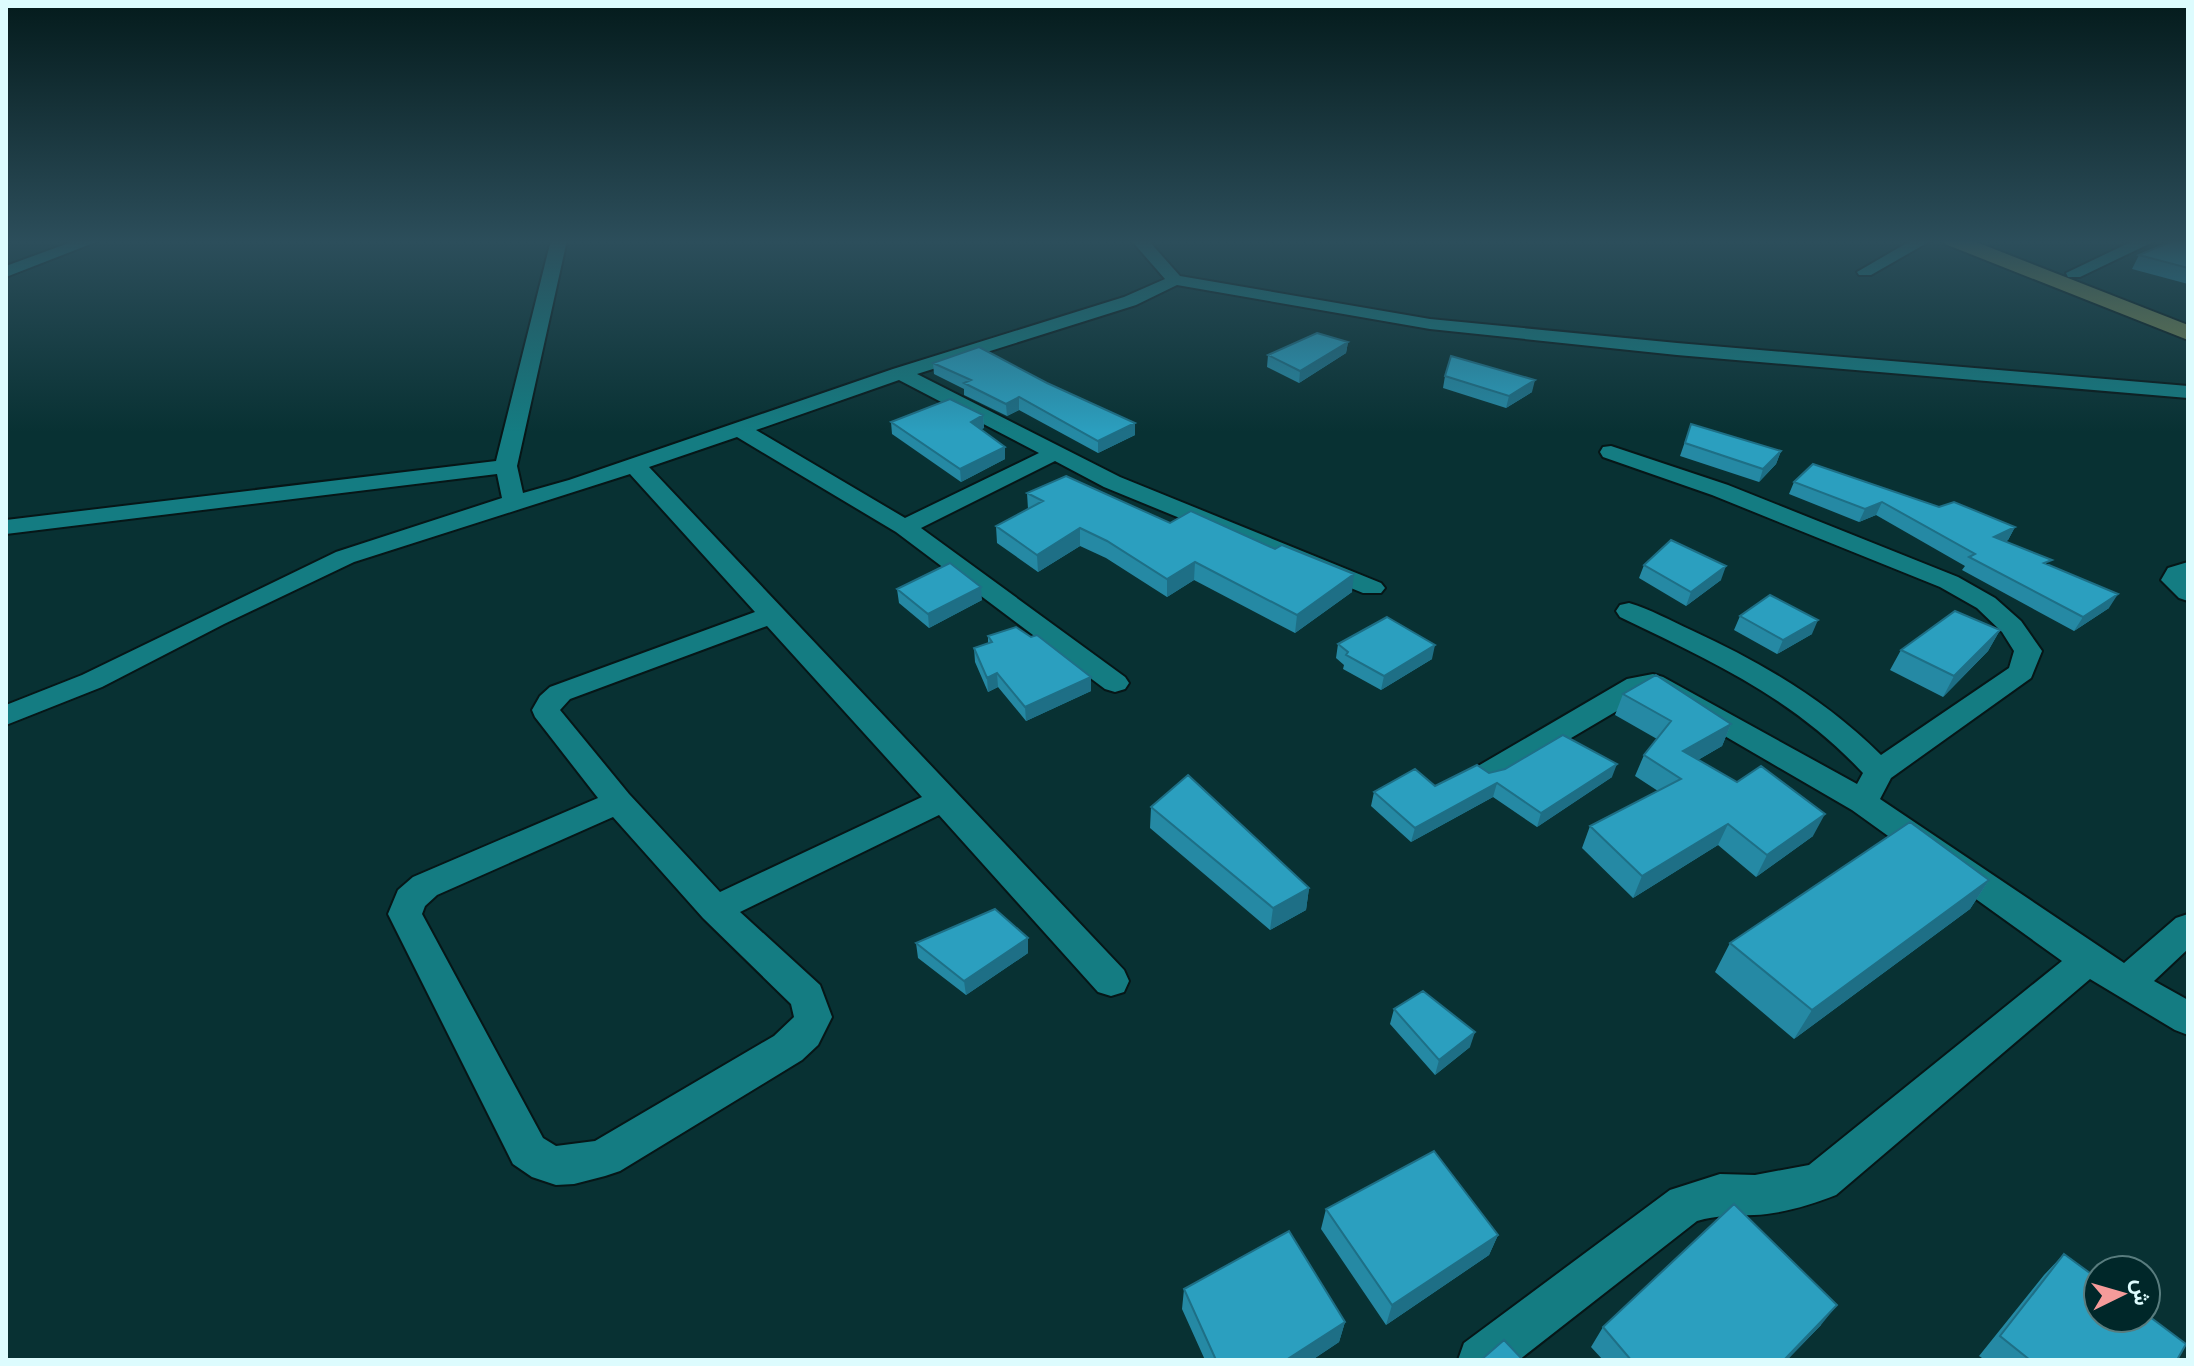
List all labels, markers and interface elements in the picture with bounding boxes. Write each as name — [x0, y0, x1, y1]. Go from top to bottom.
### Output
north arrow — [2082, 1254, 2162, 1334]
text: ش — [2126, 1278, 2161, 1307]

